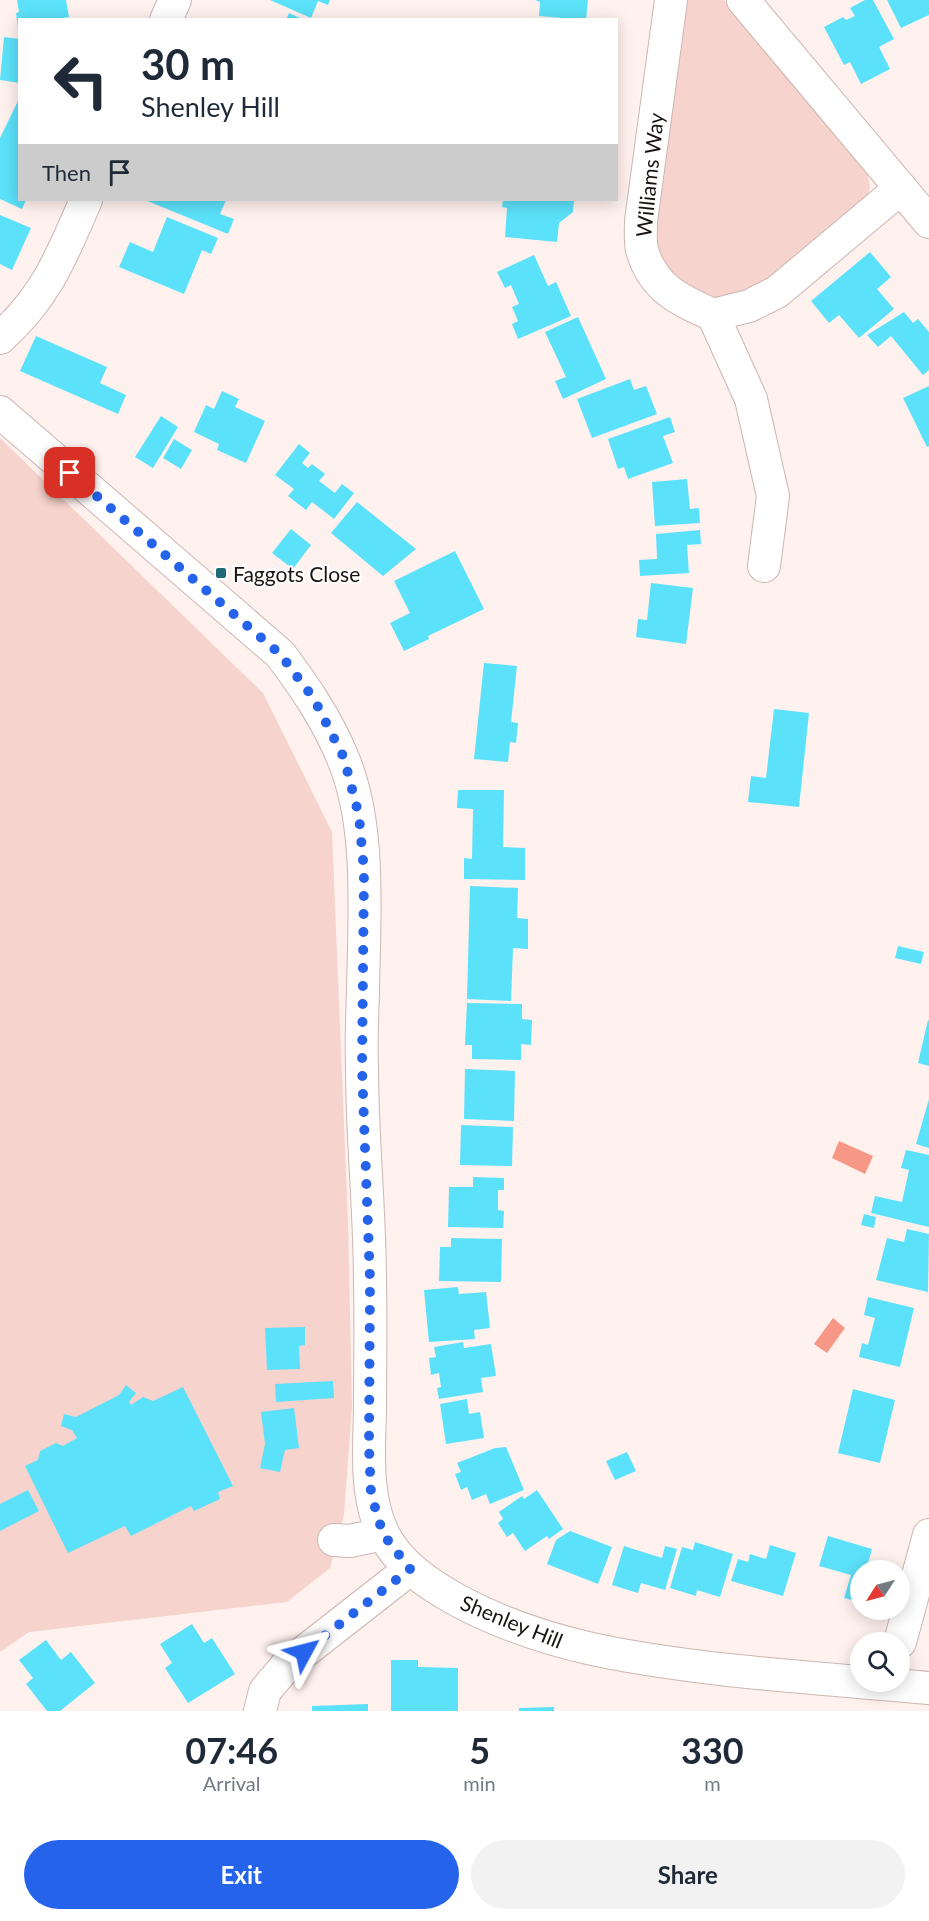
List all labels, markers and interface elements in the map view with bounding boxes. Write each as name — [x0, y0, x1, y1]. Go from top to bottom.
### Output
text: 30 m — [141, 39, 235, 89]
icon: left — [42, 42, 120, 120]
text: Shenley Hill — [141, 90, 280, 123]
street label: Williams Way — [630, 111, 668, 239]
icon: arrive — [103, 156, 136, 189]
text: Then — [42, 159, 91, 186]
pin — [44, 447, 95, 498]
icon: arrive — [53, 456, 86, 489]
place label: Faggots Close — [233, 561, 360, 586]
marker: Faggots Close — [214, 566, 228, 580]
north arrow — [850, 1560, 910, 1620]
map controls — [850, 1560, 910, 1692]
street label: Shenley Hill — [457, 1589, 567, 1653]
position arrow — [272, 1620, 336, 1684]
button: search — [850, 1632, 910, 1692]
text: 07:46 — [185, 1728, 278, 1772]
text: 5 — [469, 1728, 490, 1772]
text: 330 — [681, 1728, 744, 1772]
text: Arrival — [203, 1771, 260, 1795]
text: min — [463, 1771, 496, 1795]
text: m — [704, 1771, 721, 1795]
button: Exit — [24, 1840, 459, 1909]
button: Share — [471, 1840, 905, 1909]

